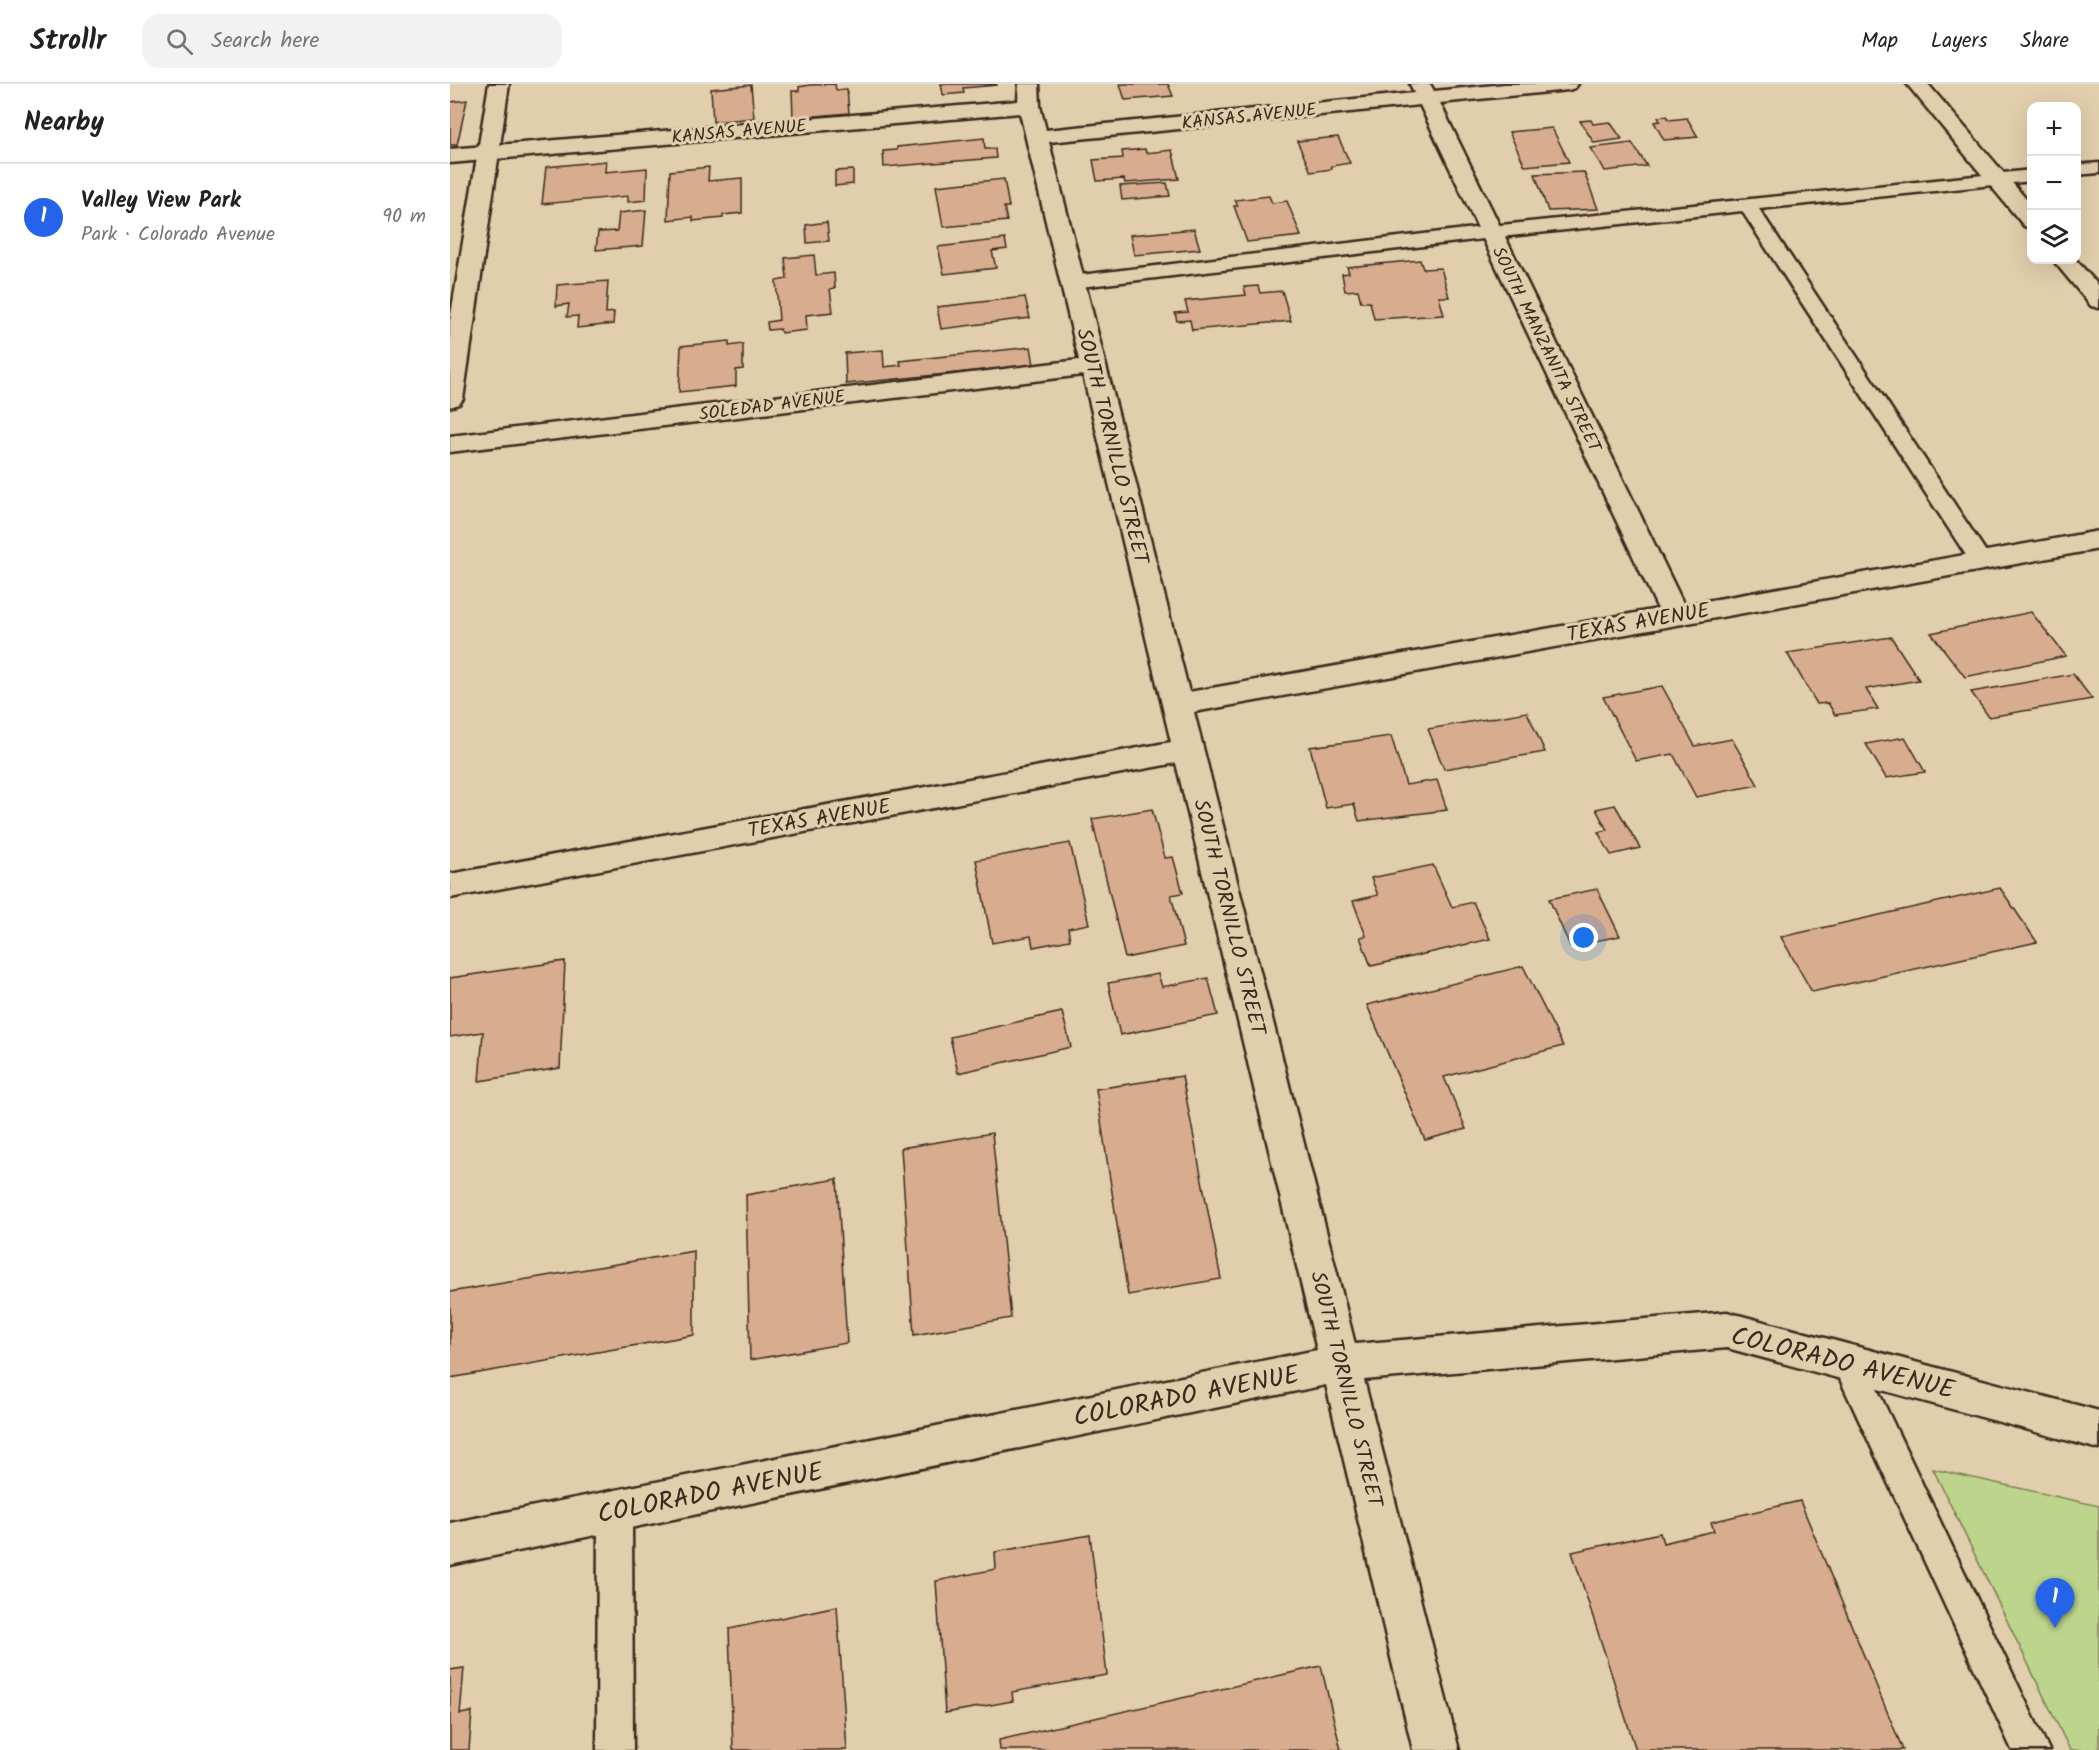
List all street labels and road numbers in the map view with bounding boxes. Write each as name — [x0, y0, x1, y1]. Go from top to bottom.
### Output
street label: KANSAS AVENUE — [1180, 96, 1319, 139]
street label: KANSAS AVENUE — [670, 112, 808, 153]
street label: SOUTH MANZANITA STREET — [1483, 242, 1609, 459]
street label: SOUTH TORNILLO STREET — [1066, 325, 1157, 570]
street label: SOLEDAD AVENUE — [698, 383, 847, 430]
street label: TEXAS AVENUE — [1564, 595, 1713, 652]
street label: TEXAS AVENUE — [745, 791, 894, 848]
street label: SOUTH TORNILLO STREET — [1183, 796, 1274, 1041]
street label: SOUTH TORNILLO STREET — [1300, 1268, 1391, 1513]
street label: COLORADO AVENUE — [1726, 1316, 1959, 1412]
street label: COLORADO AVENUE — [1070, 1354, 1304, 1439]
street label: COLORADO AVENUE — [594, 1451, 828, 1536]

